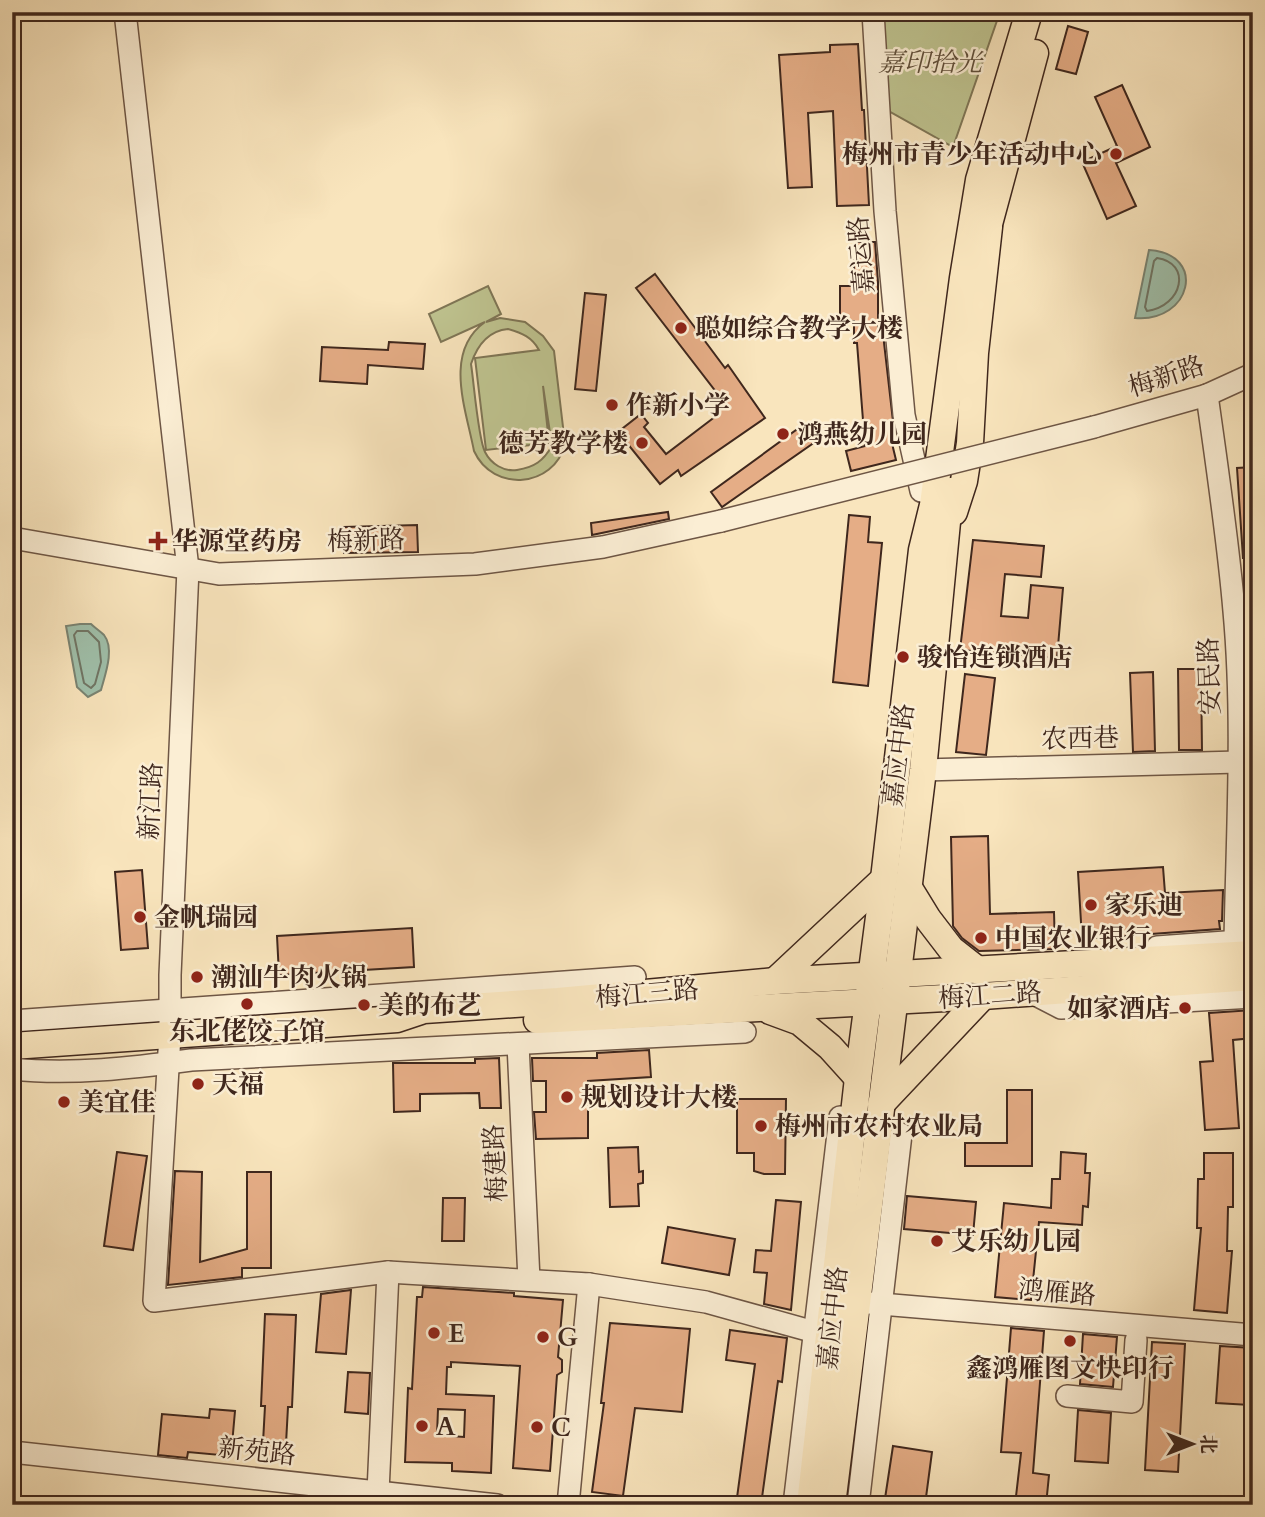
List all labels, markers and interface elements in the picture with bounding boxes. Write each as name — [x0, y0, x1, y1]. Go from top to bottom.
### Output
park label: 嘉印拾光 — [878, 45, 984, 80]
place label: 梅州市青少年活动中心 — [842, 137, 1102, 172]
marker: 梅州市青少年活动中心 — [1108, 146, 1124, 162]
street label: 嘉运路 — [841, 215, 882, 295]
place label: 聪如综合教学大楼 — [695, 311, 903, 346]
marker: 聪如综合教学大楼 — [673, 320, 689, 336]
street label: 梅新路 — [1124, 348, 1209, 405]
place label: 作新小学 — [626, 388, 730, 423]
marker: 作新小学 — [604, 397, 620, 413]
place label: 鸿燕幼儿园 — [797, 417, 927, 452]
place label: 德芳教学楼 — [498, 426, 628, 461]
marker: 鸿燕幼儿园 — [775, 426, 791, 442]
marker: 德芳教学楼 — [634, 435, 650, 451]
street label: 梅新路 — [326, 522, 406, 559]
place label: 华源堂药房 — [172, 524, 302, 559]
marker: 华源堂药房 — [150, 533, 166, 549]
street label: 安民路 — [1191, 636, 1228, 716]
place label: 骏怡连锁酒店 — [917, 640, 1073, 675]
marker: 骏怡连锁酒店 — [895, 649, 911, 665]
street label: 嘉应中路 — [875, 701, 922, 809]
street label: 农西巷 — [1041, 720, 1119, 757]
street label: 新江路 — [131, 761, 170, 841]
place label: 家乐迪 — [1105, 888, 1183, 923]
marker: 家乐迪 — [1083, 897, 1099, 913]
place label: 金帆瑞园 — [154, 900, 258, 935]
marker: 金帆瑞园 — [132, 909, 148, 925]
place label: 中国农业银行 — [995, 921, 1151, 956]
marker: 中国农业银行 — [973, 930, 989, 946]
place label: 潮汕牛肉火锅 — [211, 960, 367, 995]
marker: 潮汕牛肉火锅 — [189, 969, 205, 985]
street label: 梅江三路 — [594, 972, 700, 1015]
street label: 梅江二路 — [937, 974, 1043, 1017]
place label: 美的布艺 — [378, 988, 482, 1023]
place label: 如家酒店 — [1067, 991, 1171, 1026]
marker: 东北佬饺子馆 — [239, 996, 255, 1012]
marker: 美的布艺 — [356, 997, 372, 1013]
marker: 如家酒店 — [1177, 1000, 1193, 1016]
place label: 东北佬饺子馆 — [169, 1014, 325, 1049]
place label: 天福 — [212, 1067, 264, 1102]
marker: 天福 — [190, 1076, 206, 1092]
place label: 规划设计大楼 — [581, 1080, 737, 1115]
place label: 美宜佳 — [78, 1085, 156, 1120]
marker: 规划设计大楼 — [559, 1089, 575, 1105]
marker: 美宜佳 — [56, 1094, 72, 1110]
place label: 梅州市农村农业局 — [775, 1109, 983, 1144]
marker: 梅州市农村农业局 — [753, 1118, 769, 1134]
street label: 梅建路 — [476, 1123, 515, 1203]
place label: 艾乐幼儿园 — [951, 1224, 1081, 1259]
marker: 艾乐幼儿园 — [929, 1233, 945, 1249]
street label: 嘉应中路 — [810, 1265, 855, 1372]
street label: 鸿雁路 — [1017, 1272, 1097, 1313]
place label: E — [448, 1316, 465, 1351]
place label: G — [557, 1320, 578, 1355]
marker: E — [426, 1325, 442, 1341]
marker: G — [535, 1329, 551, 1345]
marker: 鑫鸿雁图文快印行 — [1062, 1333, 1078, 1349]
place label: 鑫鸿雁图文快印行 — [966, 1351, 1174, 1386]
north arrow — [1156, 1408, 1226, 1478]
place label: A — [436, 1409, 456, 1444]
place label: C — [551, 1410, 571, 1445]
marker: A — [414, 1418, 430, 1434]
marker: C — [529, 1419, 545, 1435]
street label: 新苑路 — [216, 1430, 298, 1473]
text: 北 — [1195, 1434, 1221, 1454]

